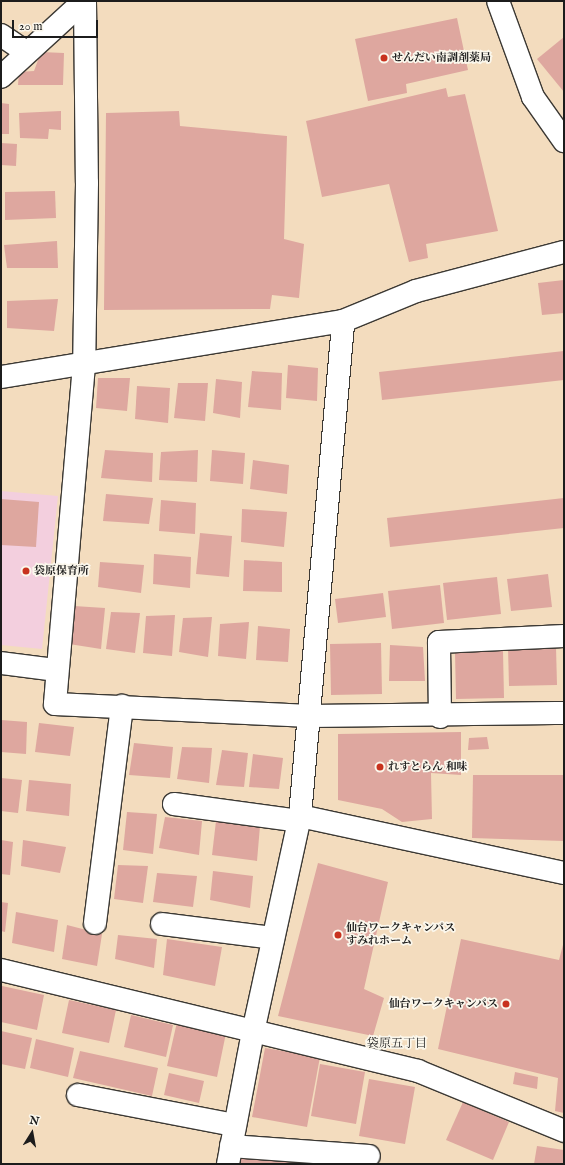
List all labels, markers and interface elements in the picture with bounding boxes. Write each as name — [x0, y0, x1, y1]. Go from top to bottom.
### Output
scale bar — [14, 12, 100, 38]
text: 20 m — [19, 19, 42, 34]
place label: せんだい南調剤薬局 — [392, 51, 491, 65]
marker: せんだい南調剤薬局 — [379, 53, 389, 63]
place label: 袋原保育所 — [34, 564, 89, 578]
marker: 袋原保育所 — [21, 566, 31, 576]
place label: れすとらん 和味 — [388, 760, 467, 774]
marker: れすとらん 和味 — [375, 762, 385, 772]
place label: 仙台ワークキャンパス すみれホーム — [346, 922, 456, 948]
marker: 仙台ワークキャンパス すみれホーム — [333, 930, 343, 940]
place label: 仙台ワークキャンパス — [388, 997, 498, 1011]
marker: 仙台ワークキャンパス — [501, 999, 511, 1009]
district label: 袋原五丁目 — [367, 1037, 427, 1051]
north arrow — [12, 1113, 52, 1153]
text: N — [28, 1113, 40, 1129]

